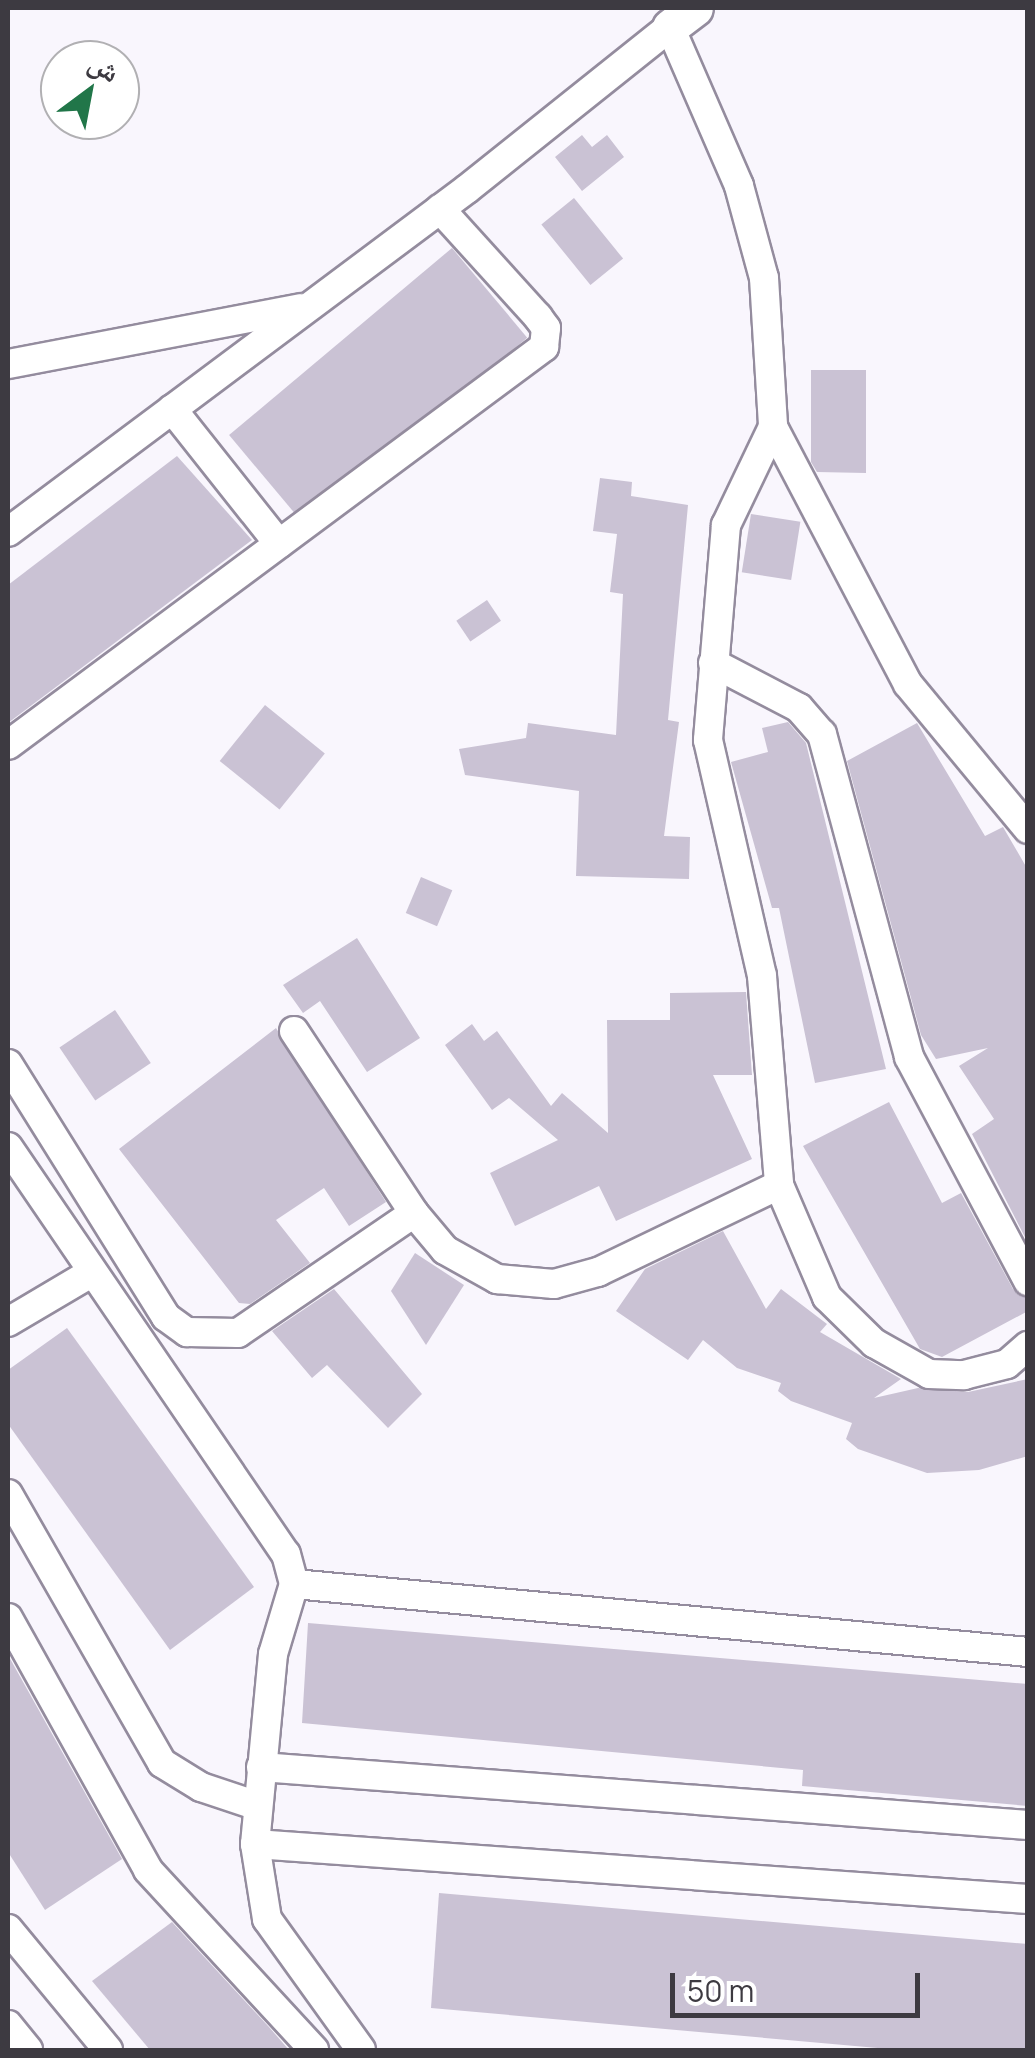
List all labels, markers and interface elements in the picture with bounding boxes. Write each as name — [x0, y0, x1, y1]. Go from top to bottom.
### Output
north arrow — [40, 40, 140, 140]
text: ش — [82, 42, 128, 90]
scale bar — [675, 1953, 925, 2015]
text: 50 m — [687, 1970, 754, 2011]

